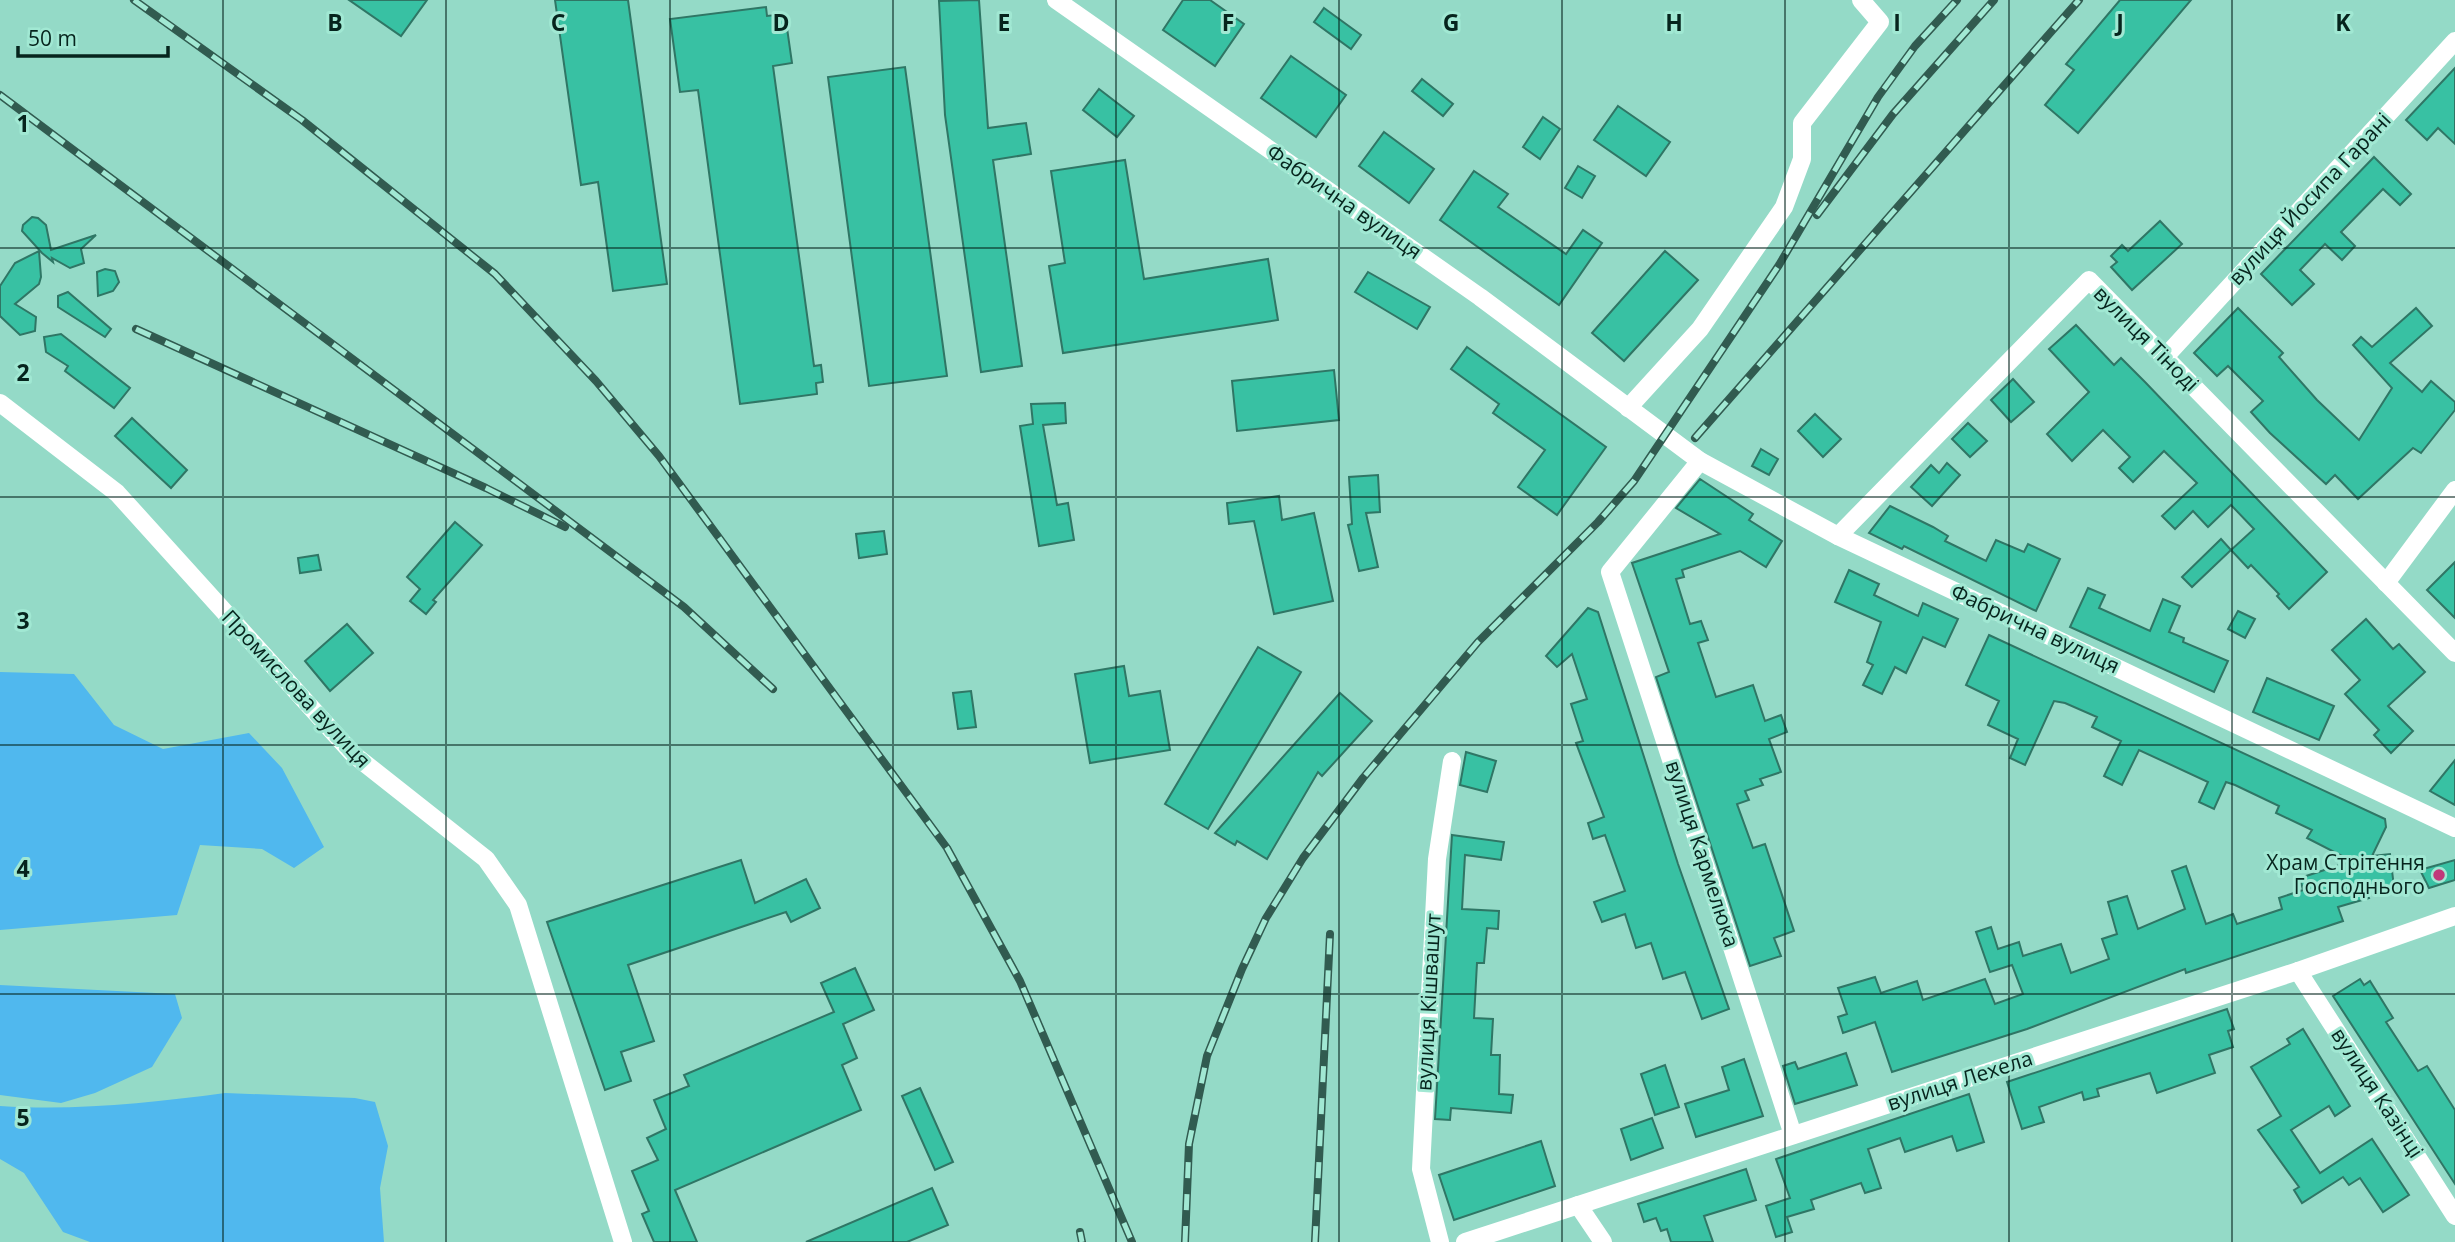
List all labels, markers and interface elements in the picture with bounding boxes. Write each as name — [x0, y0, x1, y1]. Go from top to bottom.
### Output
text: B — [327, 6, 343, 38]
text: C — [551, 6, 565, 38]
text: D — [772, 6, 790, 38]
text: E — [998, 6, 1010, 38]
text: F — [1222, 6, 1234, 38]
text: G — [1443, 6, 1459, 38]
text: H — [1665, 6, 1683, 38]
text: I — [1893, 6, 1901, 38]
text: J — [2114, 6, 2124, 38]
text: K — [2335, 6, 2351, 38]
scale bar — [18, 14, 168, 58]
text: 50 m — [28, 24, 77, 52]
street label: вулиця Йосипа Гарані — [2222, 106, 2397, 291]
text: 1 — [16, 107, 30, 139]
street label: Фабрична вулиця — [1262, 137, 1428, 265]
street label: вулиця Тіноді — [2088, 279, 2206, 397]
text: 2 — [16, 356, 30, 388]
street label: Фабрична вулиця — [1947, 577, 2124, 679]
street label: Промислова вулиця — [216, 603, 377, 773]
text: 3 — [16, 604, 30, 636]
street label: вулиця Кармелюка — [1660, 757, 1746, 951]
place label: Храм Стрітення Господнього — [2266, 848, 2425, 900]
text: 4 — [16, 852, 30, 884]
marker: Храм Стрітення Господнього — [2431, 867, 2447, 883]
street label: вулиця Кішвашут — [1409, 912, 1447, 1091]
street label: вулиця Казінці — [2325, 1022, 2430, 1163]
street label: вулиця Лехела — [1883, 1043, 2036, 1117]
text: 5 — [16, 1101, 30, 1133]

